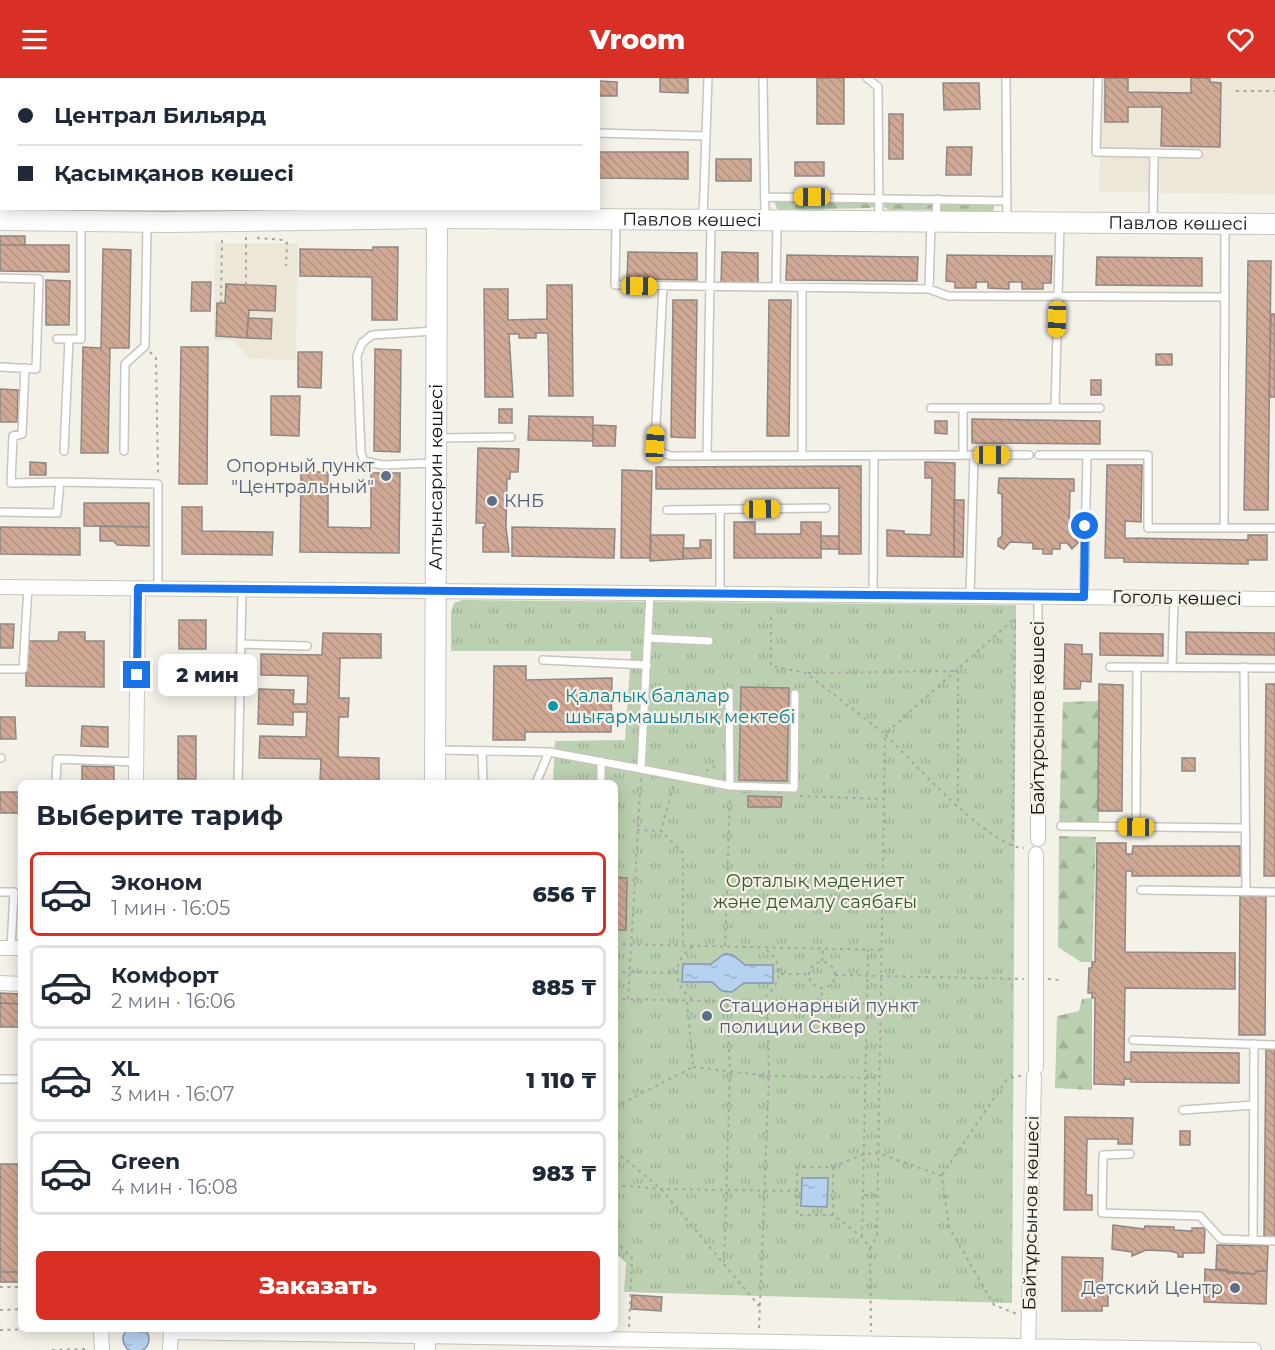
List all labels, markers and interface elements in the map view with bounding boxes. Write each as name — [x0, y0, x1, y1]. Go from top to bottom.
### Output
icon: menu — [18, 23, 51, 56]
text: Vroom — [590, 23, 685, 56]
icon: heart — [1224, 23, 1257, 56]
text: Централ Бильярд — [54, 102, 266, 129]
text: Қасымқанов көшесі — [54, 160, 294, 187]
car — [794, 188, 830, 206]
street label: Павлов көшесі — [622, 208, 762, 231]
street label: Павлов көшесі — [1108, 212, 1248, 235]
car — [621, 277, 657, 295]
car — [1047, 301, 1067, 337]
street label: Алтынсарин көшесі — [425, 384, 447, 570]
car — [645, 426, 665, 462]
car — [974, 446, 1010, 464]
place label: Опорный пункт "Центральный" — [226, 455, 374, 498]
marker: Опорный пункт "Центральный" — [379, 469, 393, 483]
place label: КНБ — [504, 490, 544, 512]
marker: КНБ — [485, 494, 499, 508]
car — [744, 500, 780, 518]
route start — [1071, 512, 1098, 539]
street label: Гоголь көшесі — [1112, 586, 1242, 610]
street label: Байтұрсынов көшесі — [1027, 621, 1049, 815]
callout: 2 мин — [158, 654, 257, 696]
route end — [123, 661, 150, 688]
text: 2 мин — [176, 663, 239, 687]
place label: Қалалық балалар шығармашылық мектебі — [565, 685, 796, 728]
marker: Қалалық балалар шығармашылық мектебі — [546, 699, 560, 713]
text: Выберите тариф — [36, 799, 283, 832]
car — [1118, 818, 1154, 836]
icon: car — [39, 867, 93, 921]
text: Эконом — [111, 869, 202, 896]
park label: Орталық мәдениет және демалу саябағы — [713, 870, 917, 913]
text: 656 ₸ — [533, 881, 597, 908]
text: 1 мин · 16:05 — [111, 896, 230, 920]
icon: car — [39, 960, 93, 1014]
text: Комфорт — [111, 962, 219, 989]
text: 885 ₸ — [532, 974, 597, 1001]
text: 2 мин · 16:06 — [111, 989, 235, 1013]
place label: Стационарный пункт полиции Сквер — [719, 995, 919, 1038]
marker: Стационарный пункт полиции Сквер — [700, 1009, 714, 1023]
icon: car — [39, 1053, 93, 1107]
text: XL — [111, 1055, 140, 1082]
text: 1 110 ₸ — [526, 1067, 597, 1094]
text: 3 мин · 16:07 — [111, 1082, 235, 1106]
street label: Байтұрсынов көшесі — [1018, 1115, 1044, 1311]
icon: car — [39, 1146, 93, 1200]
text: Green — [111, 1148, 180, 1175]
text: 983 ₸ — [532, 1160, 597, 1187]
text: 4 мин · 16:08 — [111, 1175, 238, 1199]
button: Заказать — [36, 1251, 600, 1320]
place label: Детский Центр — [1081, 1277, 1223, 1299]
marker: Детский Центр — [1228, 1281, 1242, 1295]

